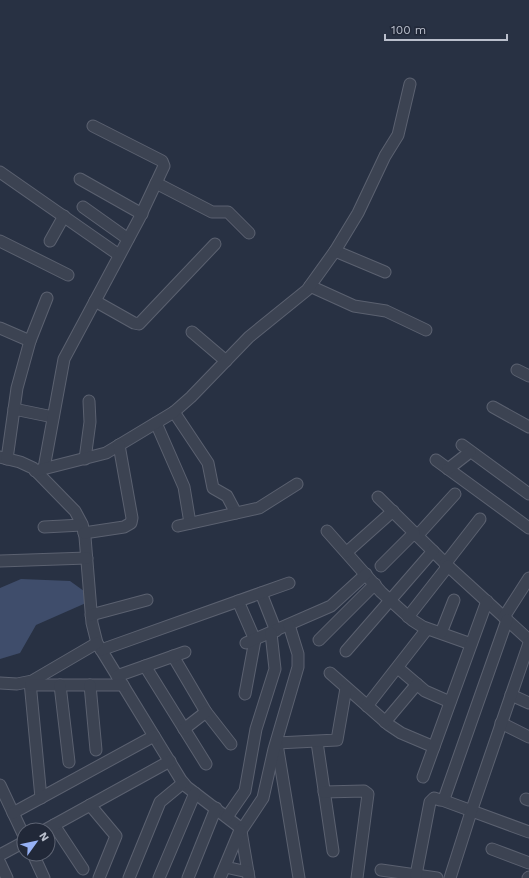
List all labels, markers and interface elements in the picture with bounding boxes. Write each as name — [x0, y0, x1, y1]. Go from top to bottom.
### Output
scale bar — [385, 16, 507, 42]
text: 100 m — [391, 23, 426, 37]
north arrow — [16, 822, 56, 862]
text: N — [36, 830, 52, 844]

